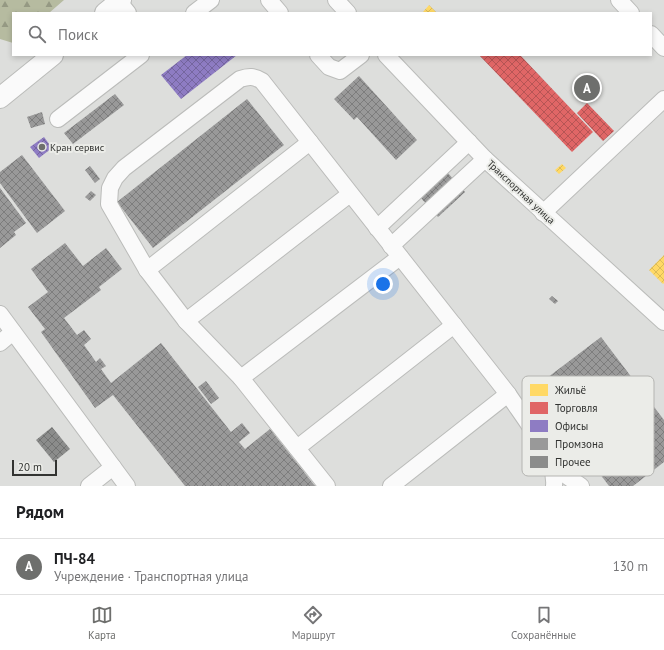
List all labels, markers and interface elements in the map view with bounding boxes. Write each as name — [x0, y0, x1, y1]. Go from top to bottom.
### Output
search box — [12, 12, 652, 56]
icon: search — [26, 23, 48, 45]
text: Поиск — [58, 25, 98, 44]
pin: A — [574, 73, 600, 103]
place label: Кран сервис — [50, 141, 105, 154]
marker: Кран сервис — [37, 142, 47, 152]
street label: Транспортная улица — [484, 157, 558, 227]
your location — [373, 274, 393, 294]
legend — [522, 376, 654, 476]
text: Жильё — [554, 383, 586, 397]
text: Торговля — [555, 401, 598, 415]
text: Офисы — [555, 419, 588, 433]
text: Промзона — [555, 437, 603, 451]
text: Прочее — [555, 455, 591, 469]
scale bar — [12, 458, 57, 477]
text: 20 m — [18, 460, 42, 474]
text: Рядом — [16, 501, 64, 523]
text: ПЧ-84 — [54, 549, 95, 568]
text: A — [25, 558, 33, 575]
text: 130 m — [613, 558, 648, 575]
text: Учреждение · Транспортная улица — [54, 568, 248, 585]
tab: Карта — [88, 604, 116, 642]
tab: Маршрут — [292, 604, 335, 642]
tab: Сохранённые — [511, 604, 576, 642]

